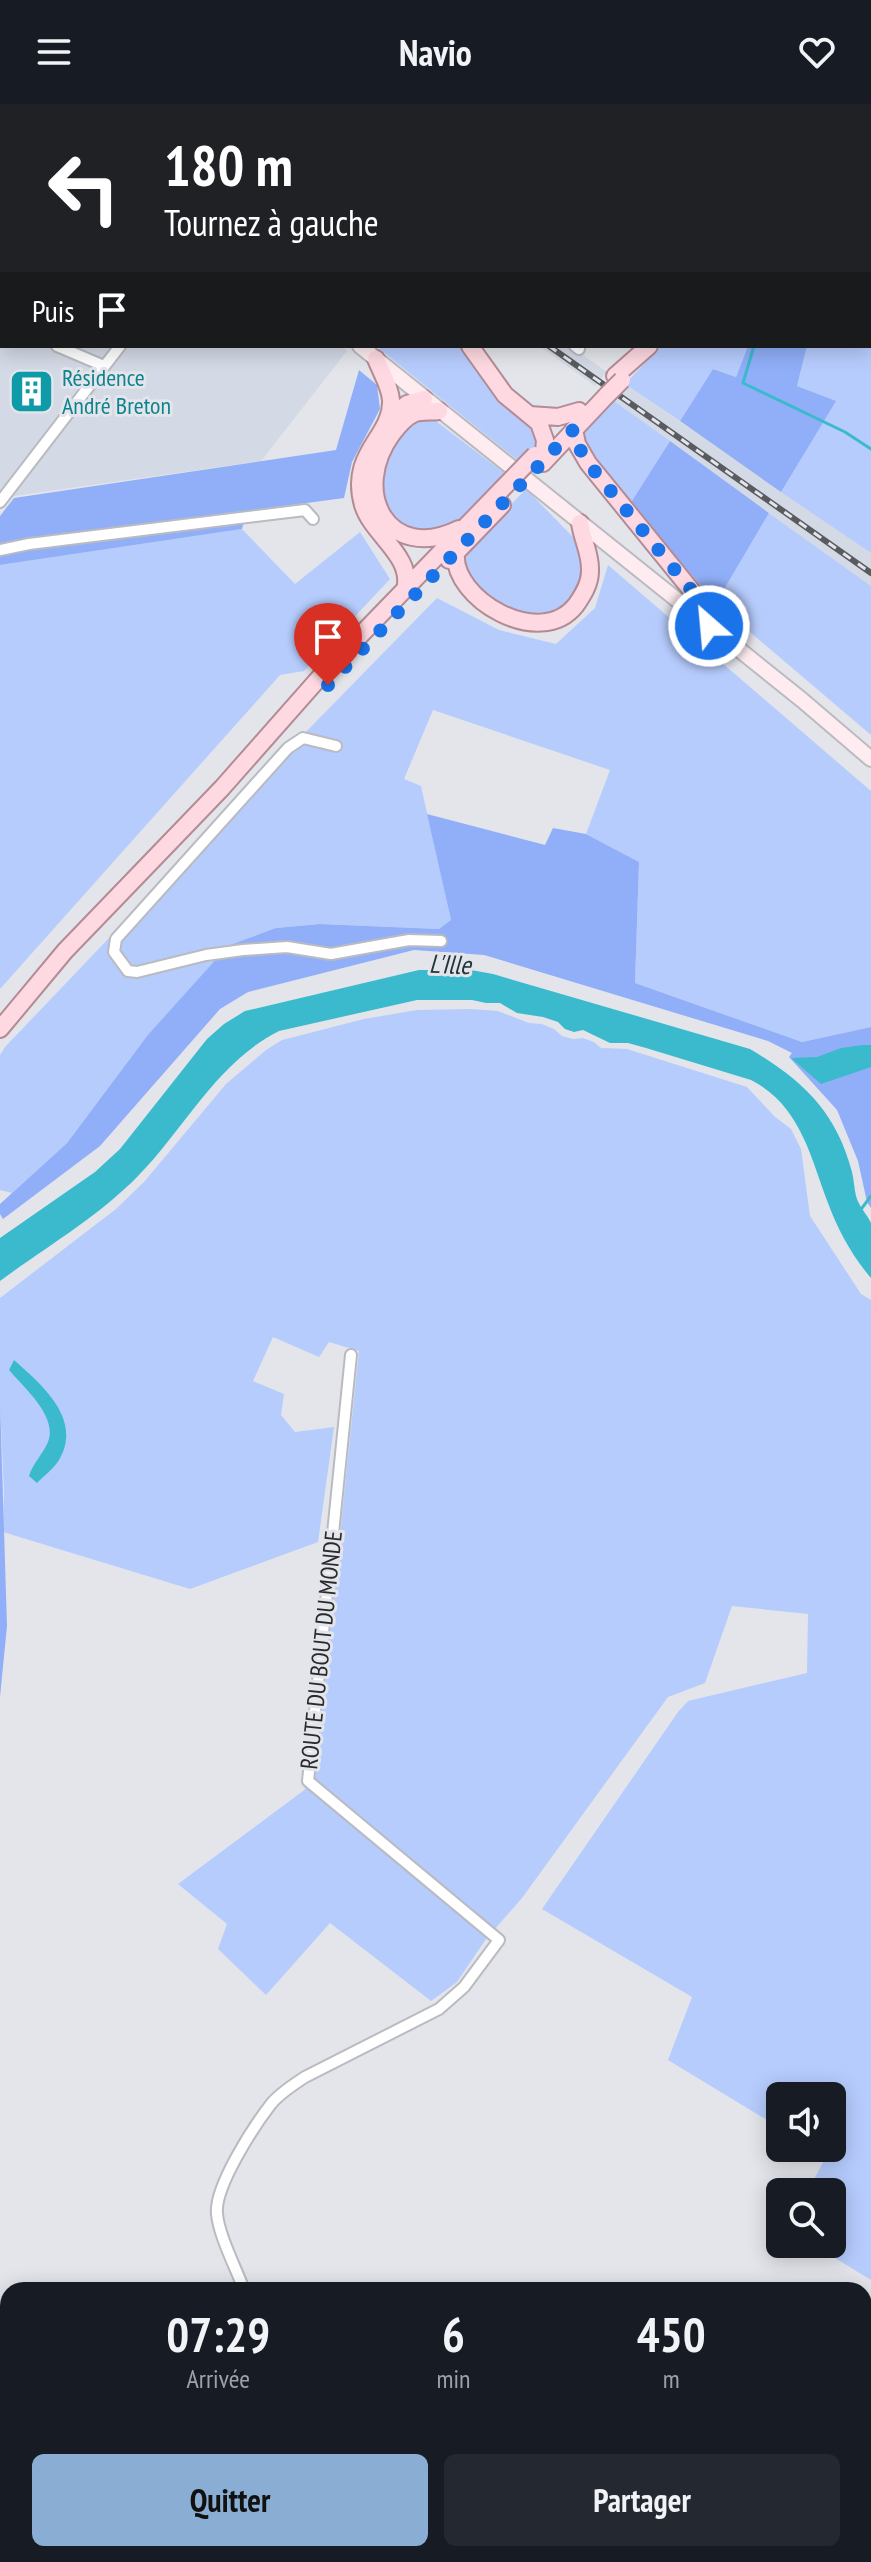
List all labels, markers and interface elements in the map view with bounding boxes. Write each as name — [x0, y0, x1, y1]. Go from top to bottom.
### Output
text: Navio — [399, 29, 472, 76]
icon: menu — [32, 30, 76, 74]
icon: heart — [795, 30, 839, 74]
text: 180 m — [164, 129, 293, 201]
icon: left — [32, 136, 136, 240]
text: Tournez à gauche — [164, 199, 379, 246]
icon: arrive — [90, 288, 134, 332]
text: Puis — [32, 291, 74, 330]
place label: Résidence André Breton — [62, 362, 171, 421]
building icon: Résidence André Breton — [7, 367, 55, 415]
position arrow — [667, 584, 751, 668]
pin — [294, 603, 362, 685]
icon: arrive — [306, 615, 350, 659]
water label: L'Ille — [429, 947, 474, 981]
street label: ROUTE DU BOUT DU MONDE — [293, 1529, 349, 1771]
map controls — [766, 2082, 846, 2258]
button: sound — [766, 2082, 846, 2162]
button: search — [766, 2178, 846, 2258]
text: 07:29 — [166, 2303, 270, 2365]
text: 6 — [442, 2303, 465, 2365]
text: 450 — [637, 2303, 706, 2365]
text: Arrivée — [186, 2362, 250, 2395]
text: min — [436, 2362, 470, 2395]
text: m — [663, 2362, 680, 2395]
button: Quitter — [32, 2454, 428, 2546]
button: Partager — [444, 2454, 840, 2546]

